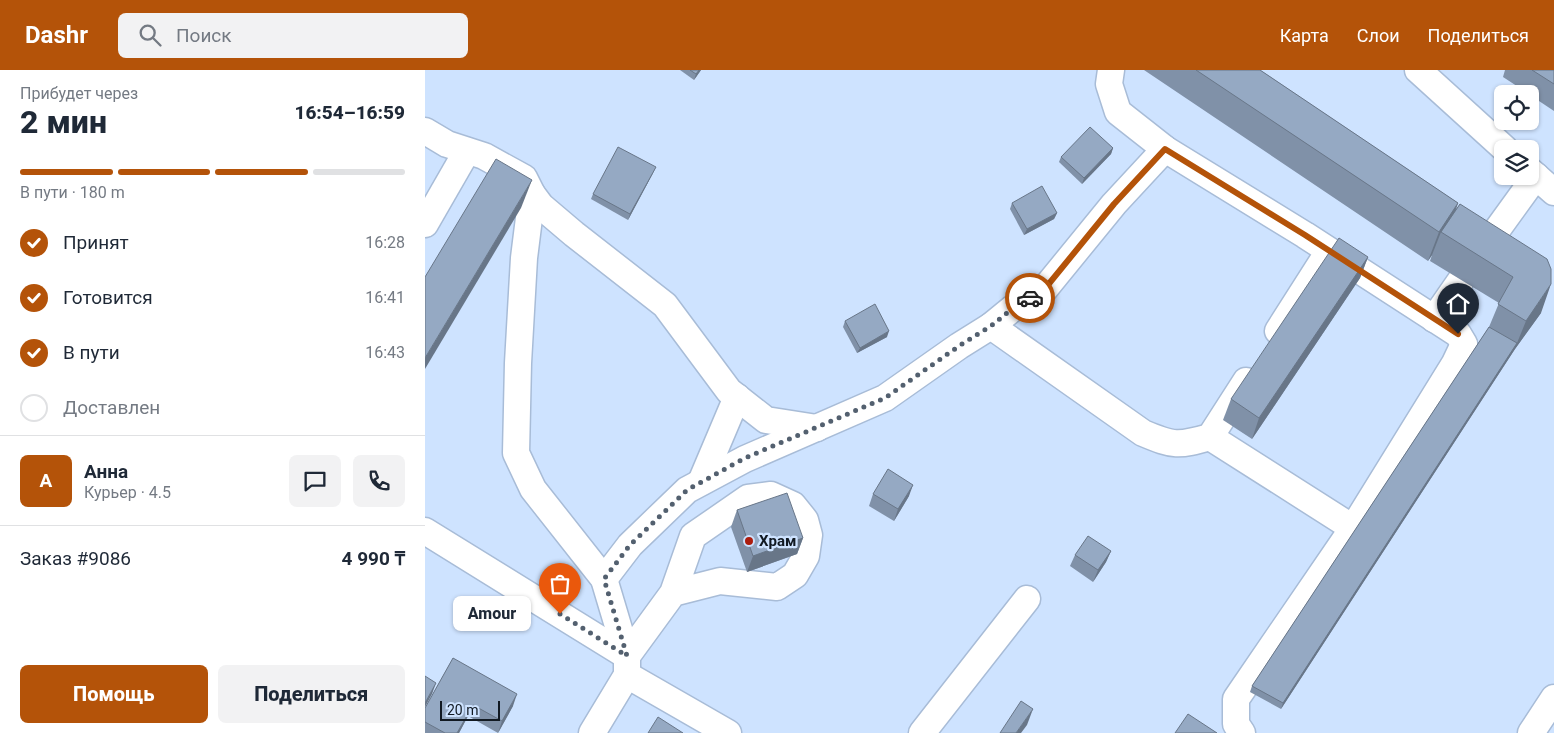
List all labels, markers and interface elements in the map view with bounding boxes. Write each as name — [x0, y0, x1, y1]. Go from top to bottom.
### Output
search box — [118, 13, 468, 58]
text: Dashr — [25, 21, 88, 49]
icon: search — [136, 21, 164, 49]
text: Поиск — [176, 24, 232, 47]
text: Карта — [1280, 25, 1329, 46]
text: Слои — [1357, 25, 1400, 46]
text: Поделиться — [1428, 25, 1529, 46]
text: Прибудет через — [20, 84, 138, 103]
map controls — [1494, 85, 1539, 185]
button: locate — [1494, 85, 1539, 130]
text: 16:54–16:59 — [294, 101, 405, 124]
text: 2 мин — [20, 103, 107, 141]
button: layers — [1494, 140, 1539, 185]
text: В пути · 180 m — [20, 183, 125, 202]
icon: check — [20, 229, 48, 257]
text: Принят — [63, 231, 129, 254]
text: 16:28 — [365, 233, 405, 252]
courier — [1005, 273, 1055, 323]
pin — [1437, 283, 1479, 334]
icon: check — [20, 284, 48, 312]
icon: car — [1016, 284, 1044, 312]
text: Готовится — [63, 286, 153, 309]
text: 16:41 — [365, 288, 405, 307]
icon: home — [1444, 290, 1472, 318]
icon: check — [20, 339, 48, 367]
text: В пути — [63, 341, 120, 364]
text: 16:43 — [365, 343, 405, 362]
text: Доставлен — [63, 396, 160, 419]
button: chat — [289, 455, 341, 507]
button: phone — [353, 455, 405, 507]
text: Анна — [84, 460, 128, 483]
text: А — [40, 469, 52, 492]
text: Курьер · 4.5 — [84, 483, 171, 502]
place label: Храм — [759, 532, 796, 550]
marker: Храм — [743, 535, 755, 547]
text: Заказ #9086 — [20, 547, 131, 570]
text: 4 990 ₸ — [342, 547, 405, 570]
pin — [539, 563, 581, 614]
icon: bag — [546, 570, 574, 598]
callout: Amour — [453, 596, 530, 632]
text: Amour — [468, 604, 516, 623]
button: Помощь — [20, 665, 208, 723]
button: Поделиться — [218, 665, 405, 723]
scale bar — [440, 698, 500, 721]
text: 20 m — [447, 702, 479, 718]

